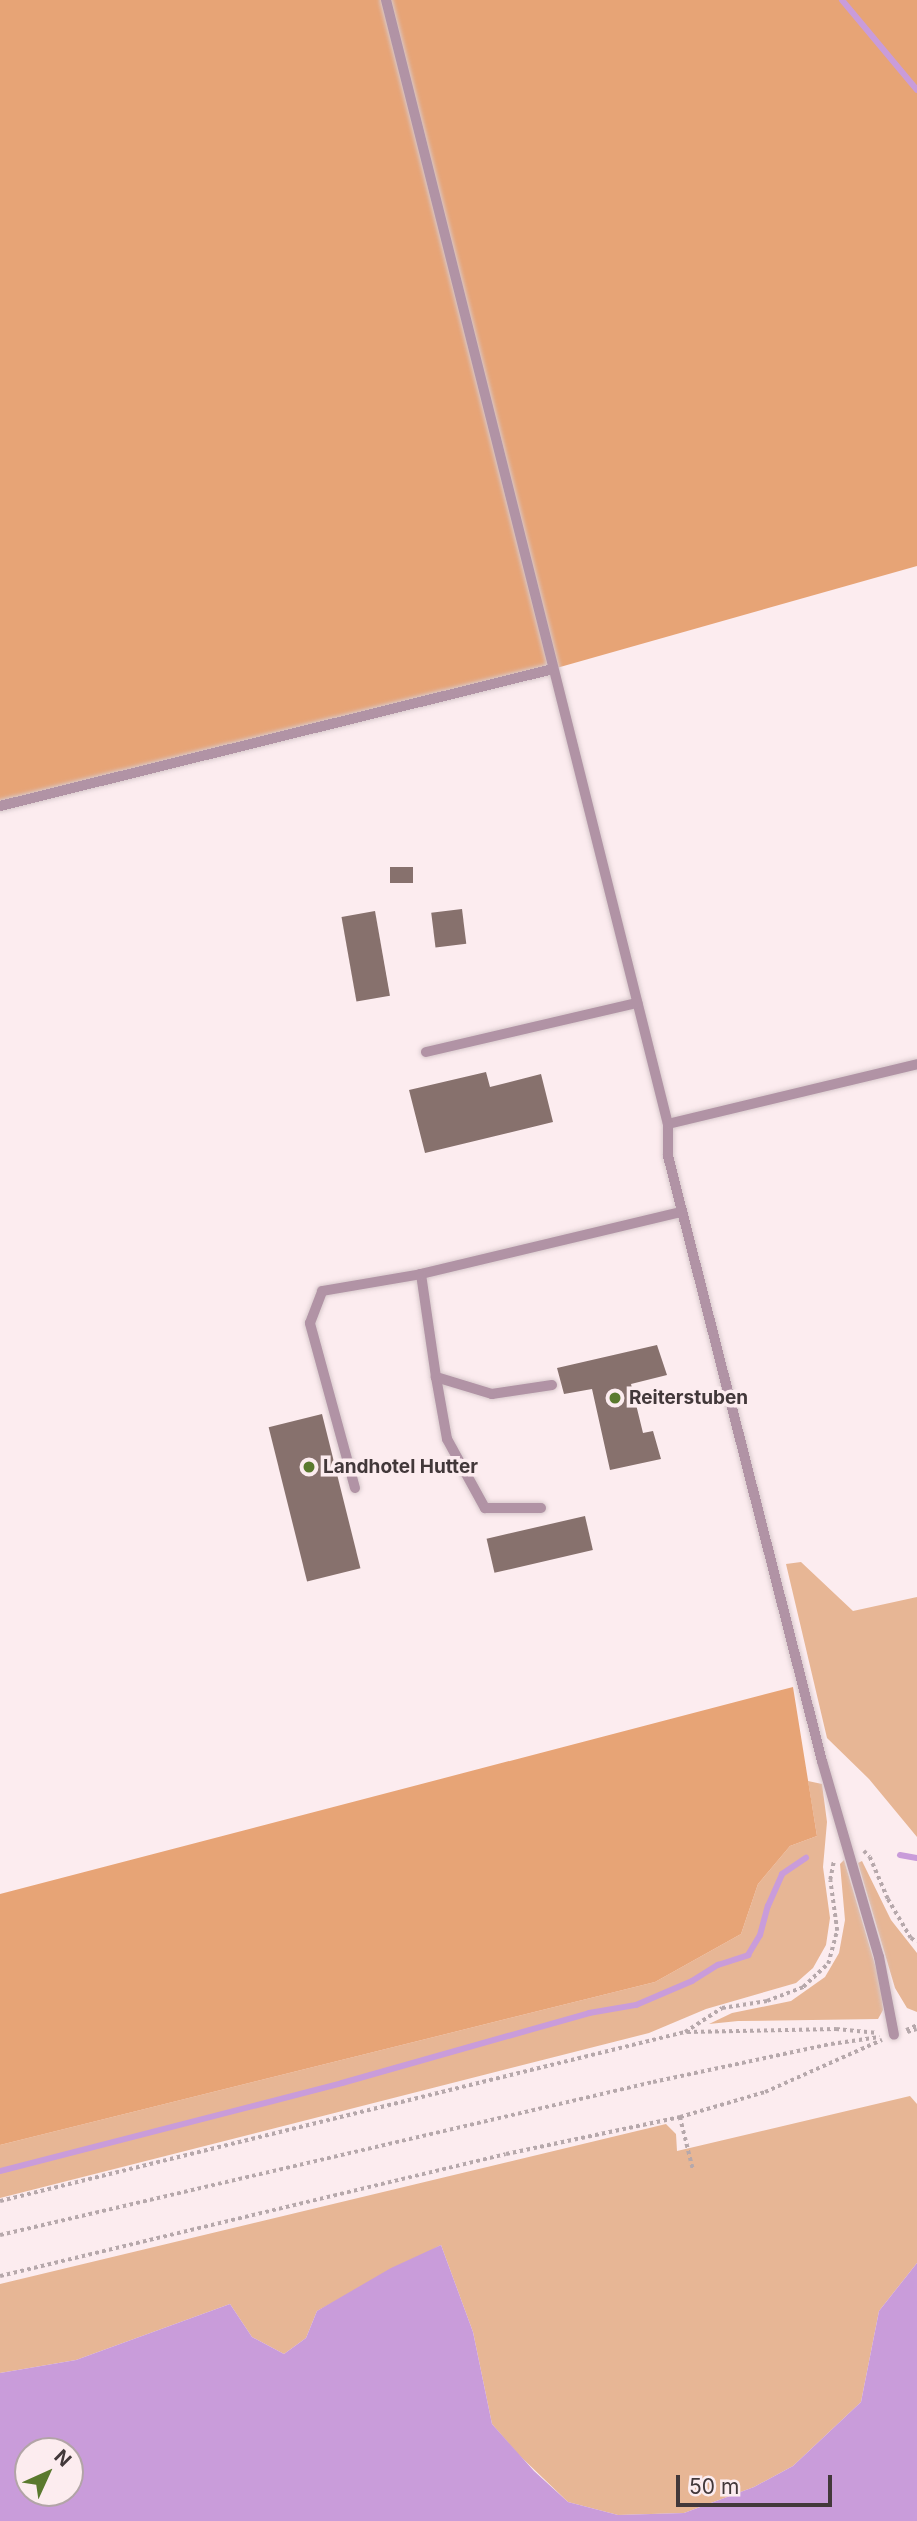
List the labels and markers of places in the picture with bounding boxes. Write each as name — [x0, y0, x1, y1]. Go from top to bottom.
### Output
place label: Reiterstuben — [629, 1387, 748, 1409]
marker: Reiterstuben — [607, 1390, 623, 1406]
place label: Landhotel Hutter — [323, 1456, 478, 1478]
marker: Landhotel Hutter — [301, 1459, 317, 1475]

